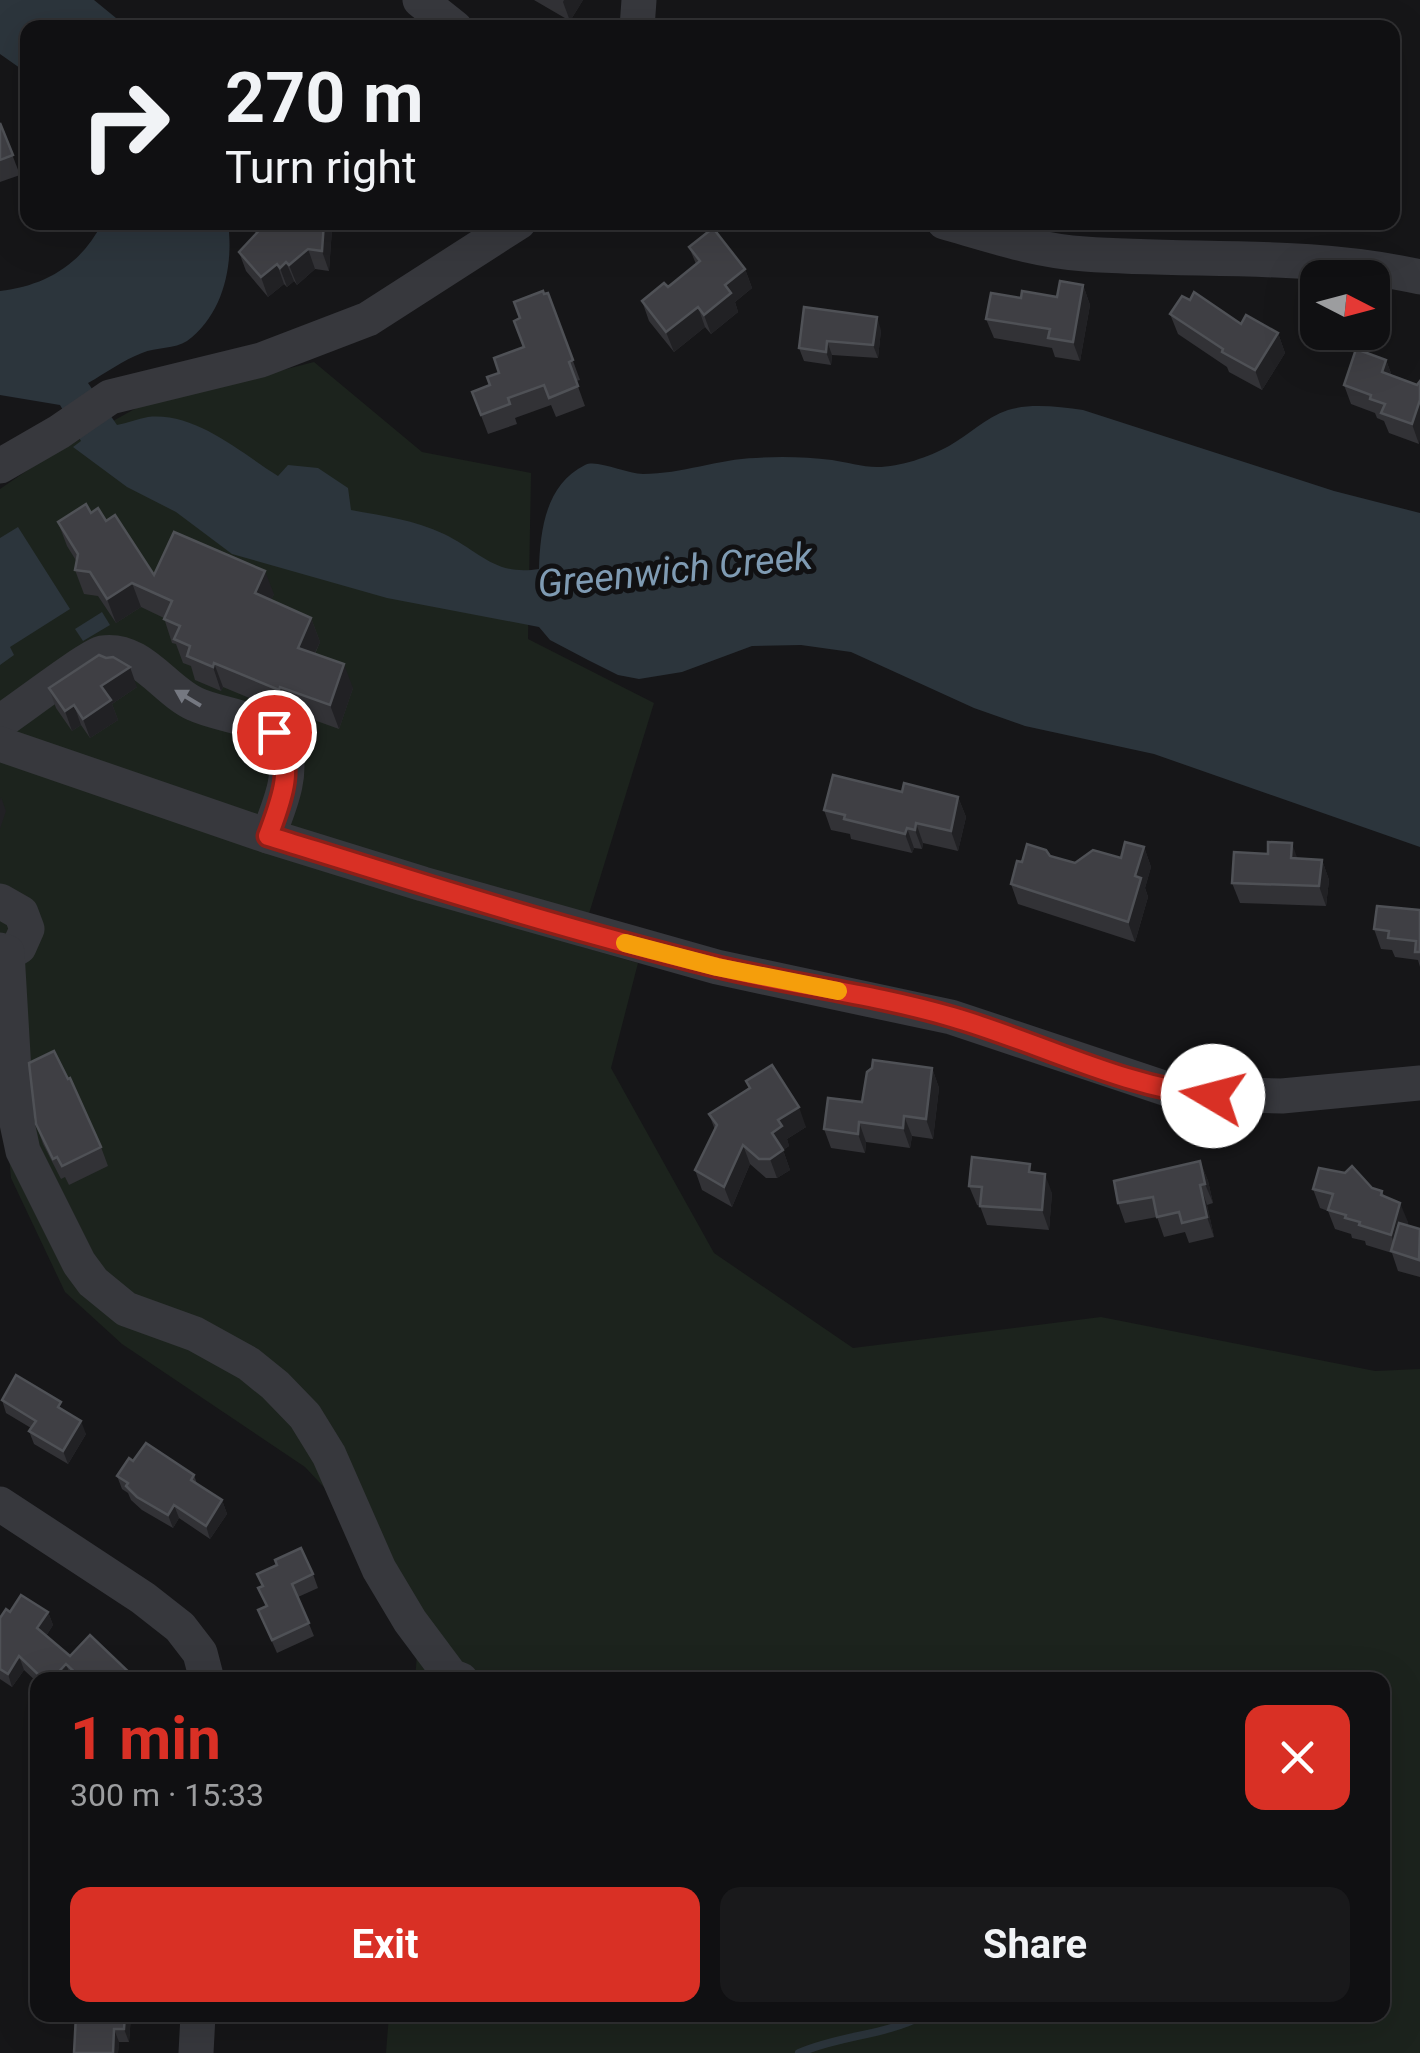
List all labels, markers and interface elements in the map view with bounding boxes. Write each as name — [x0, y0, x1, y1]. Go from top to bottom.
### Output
text: 270 m — [225, 57, 424, 139]
icon: right — [60, 60, 190, 190]
text: Turn right — [225, 141, 417, 194]
north arrow — [1300, 260, 1390, 350]
map controls — [1300, 260, 1390, 350]
water label: Greenwich Creek — [535, 534, 816, 606]
one-way arrow — [175, 689, 202, 708]
pin — [232, 690, 317, 775]
icon: arrive — [247, 705, 302, 760]
position arrow — [1161, 1044, 1265, 1148]
text: 1 min — [70, 1703, 221, 1774]
button: close — [1245, 1705, 1350, 1810]
text: 300 m · 15:33 — [70, 1776, 264, 1814]
button: Exit — [70, 1887, 700, 2002]
button: Share — [720, 1887, 1350, 2002]

